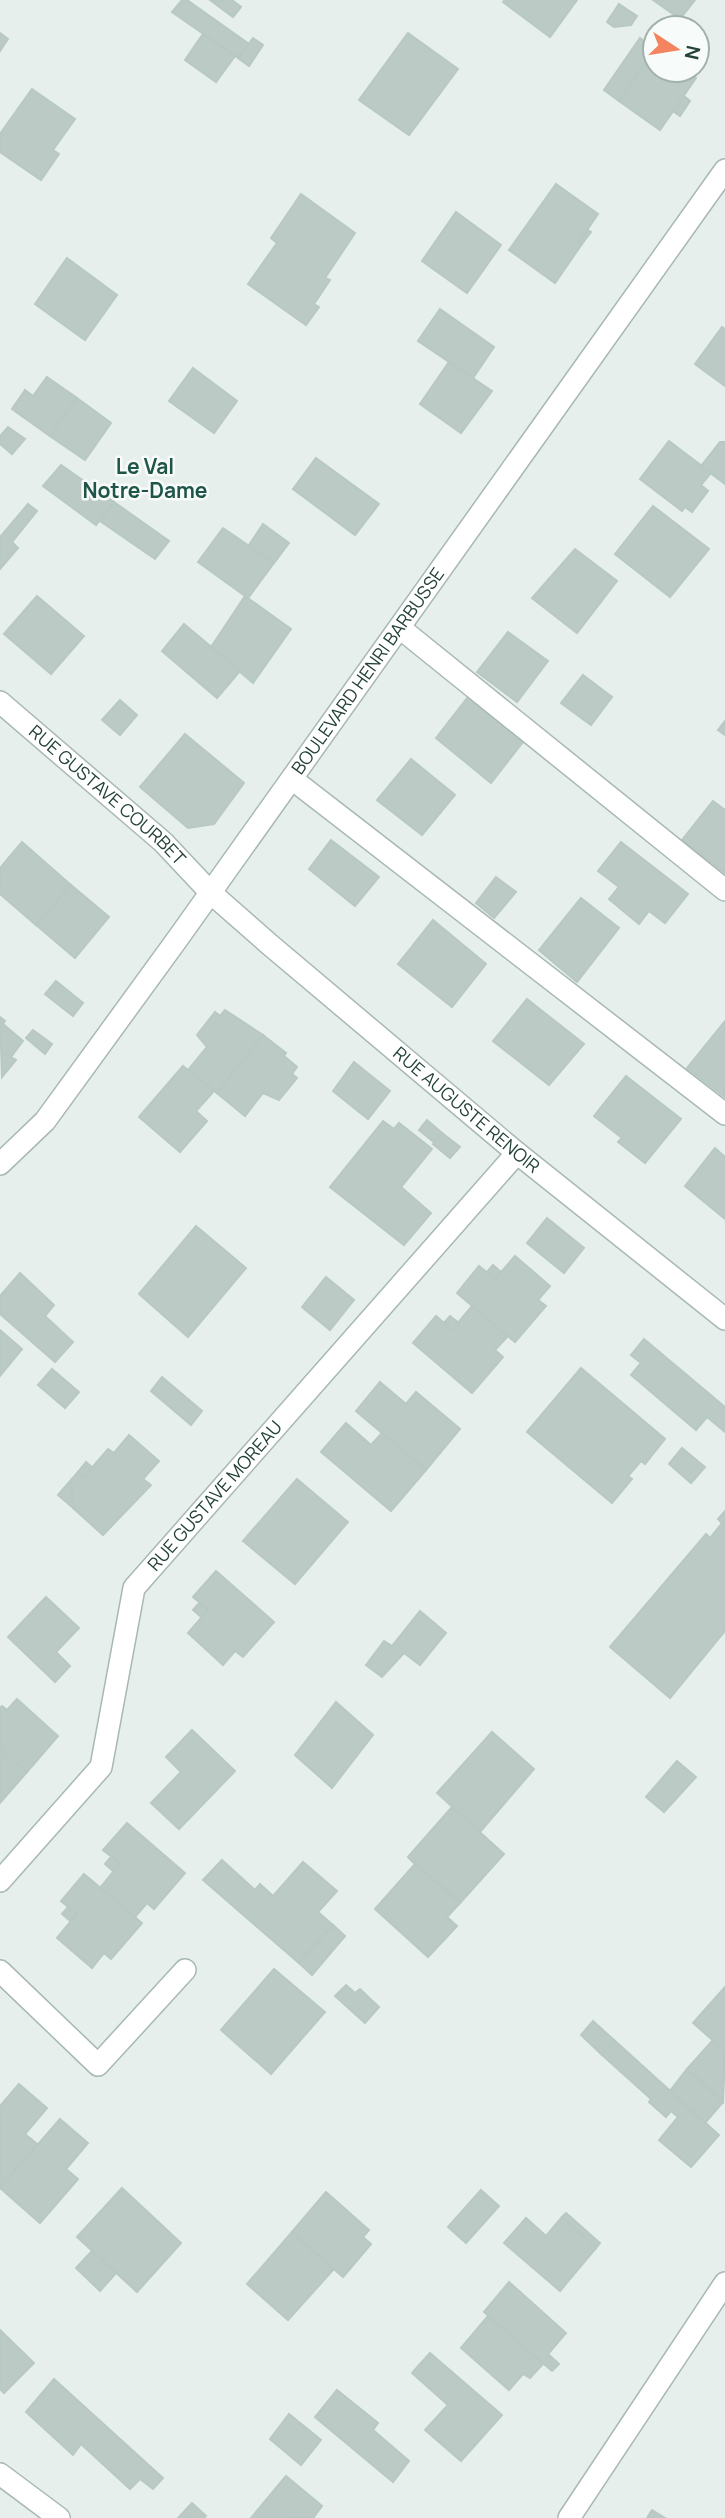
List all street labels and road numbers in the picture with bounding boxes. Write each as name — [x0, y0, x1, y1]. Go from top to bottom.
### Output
street label: BOULEVARD HENRI BARBUSSE — [286, 563, 449, 779]
street label: RUE GUSTAVE COURBET — [24, 719, 192, 870]
street label: RUE AUGUSTE RENOIR — [388, 1041, 545, 1178]
street label: RUE GUSTAVE MOREAU — [142, 1415, 287, 1575]

